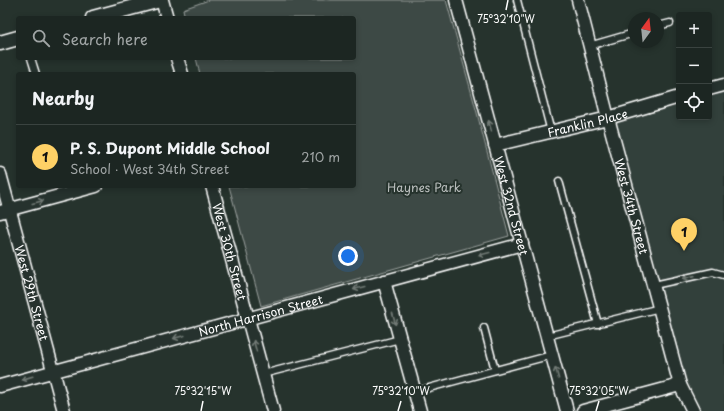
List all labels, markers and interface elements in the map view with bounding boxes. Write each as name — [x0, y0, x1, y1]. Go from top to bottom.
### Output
text: 75°32'10"W — [477, 11, 536, 26]
north arrow — [628, 12, 664, 48]
map controls — [676, 12, 712, 120]
button: + — [676, 12, 712, 48]
search box — [16, 16, 356, 60]
icon: search — [30, 27, 52, 49]
text: Search here — [62, 27, 148, 50]
button: − — [676, 48, 712, 84]
button: locate — [676, 84, 712, 120]
text: Nearby — [32, 85, 94, 111]
street label: Franklin Place — [546, 104, 629, 141]
one-way arrow — [486, 120, 493, 133]
text: P. S. Dupont Middle School — [70, 136, 270, 159]
text: 1 — [42, 147, 48, 166]
text: 210 m — [301, 147, 340, 166]
street label: West 32nd Street — [490, 154, 534, 257]
street label: West 34th Street — [610, 156, 653, 256]
text: School · West 34th Street — [70, 159, 229, 178]
park label: Haynes Park — [387, 178, 461, 196]
one-way arrow — [31, 198, 44, 205]
street label: West 30th Street — [208, 201, 252, 302]
pin: 1 — [671, 218, 697, 251]
street label: West 29th Street — [11, 243, 54, 343]
your location — [338, 246, 358, 266]
one-way arrow — [478, 251, 491, 258]
one-way arrow — [683, 274, 696, 282]
one-way arrow — [353, 285, 366, 292]
street label: North Harrison Street — [196, 290, 325, 341]
one-way arrow — [391, 312, 399, 325]
one-way arrow — [173, 334, 186, 341]
one-way arrow — [251, 340, 258, 353]
one-way arrow — [553, 367, 560, 380]
one-way arrow — [20, 375, 33, 382]
text: 75°32'15"W — [175, 383, 232, 398]
text: 75°32'10"W — [372, 383, 431, 398]
text: 75°32'05"W — [569, 383, 629, 398]

